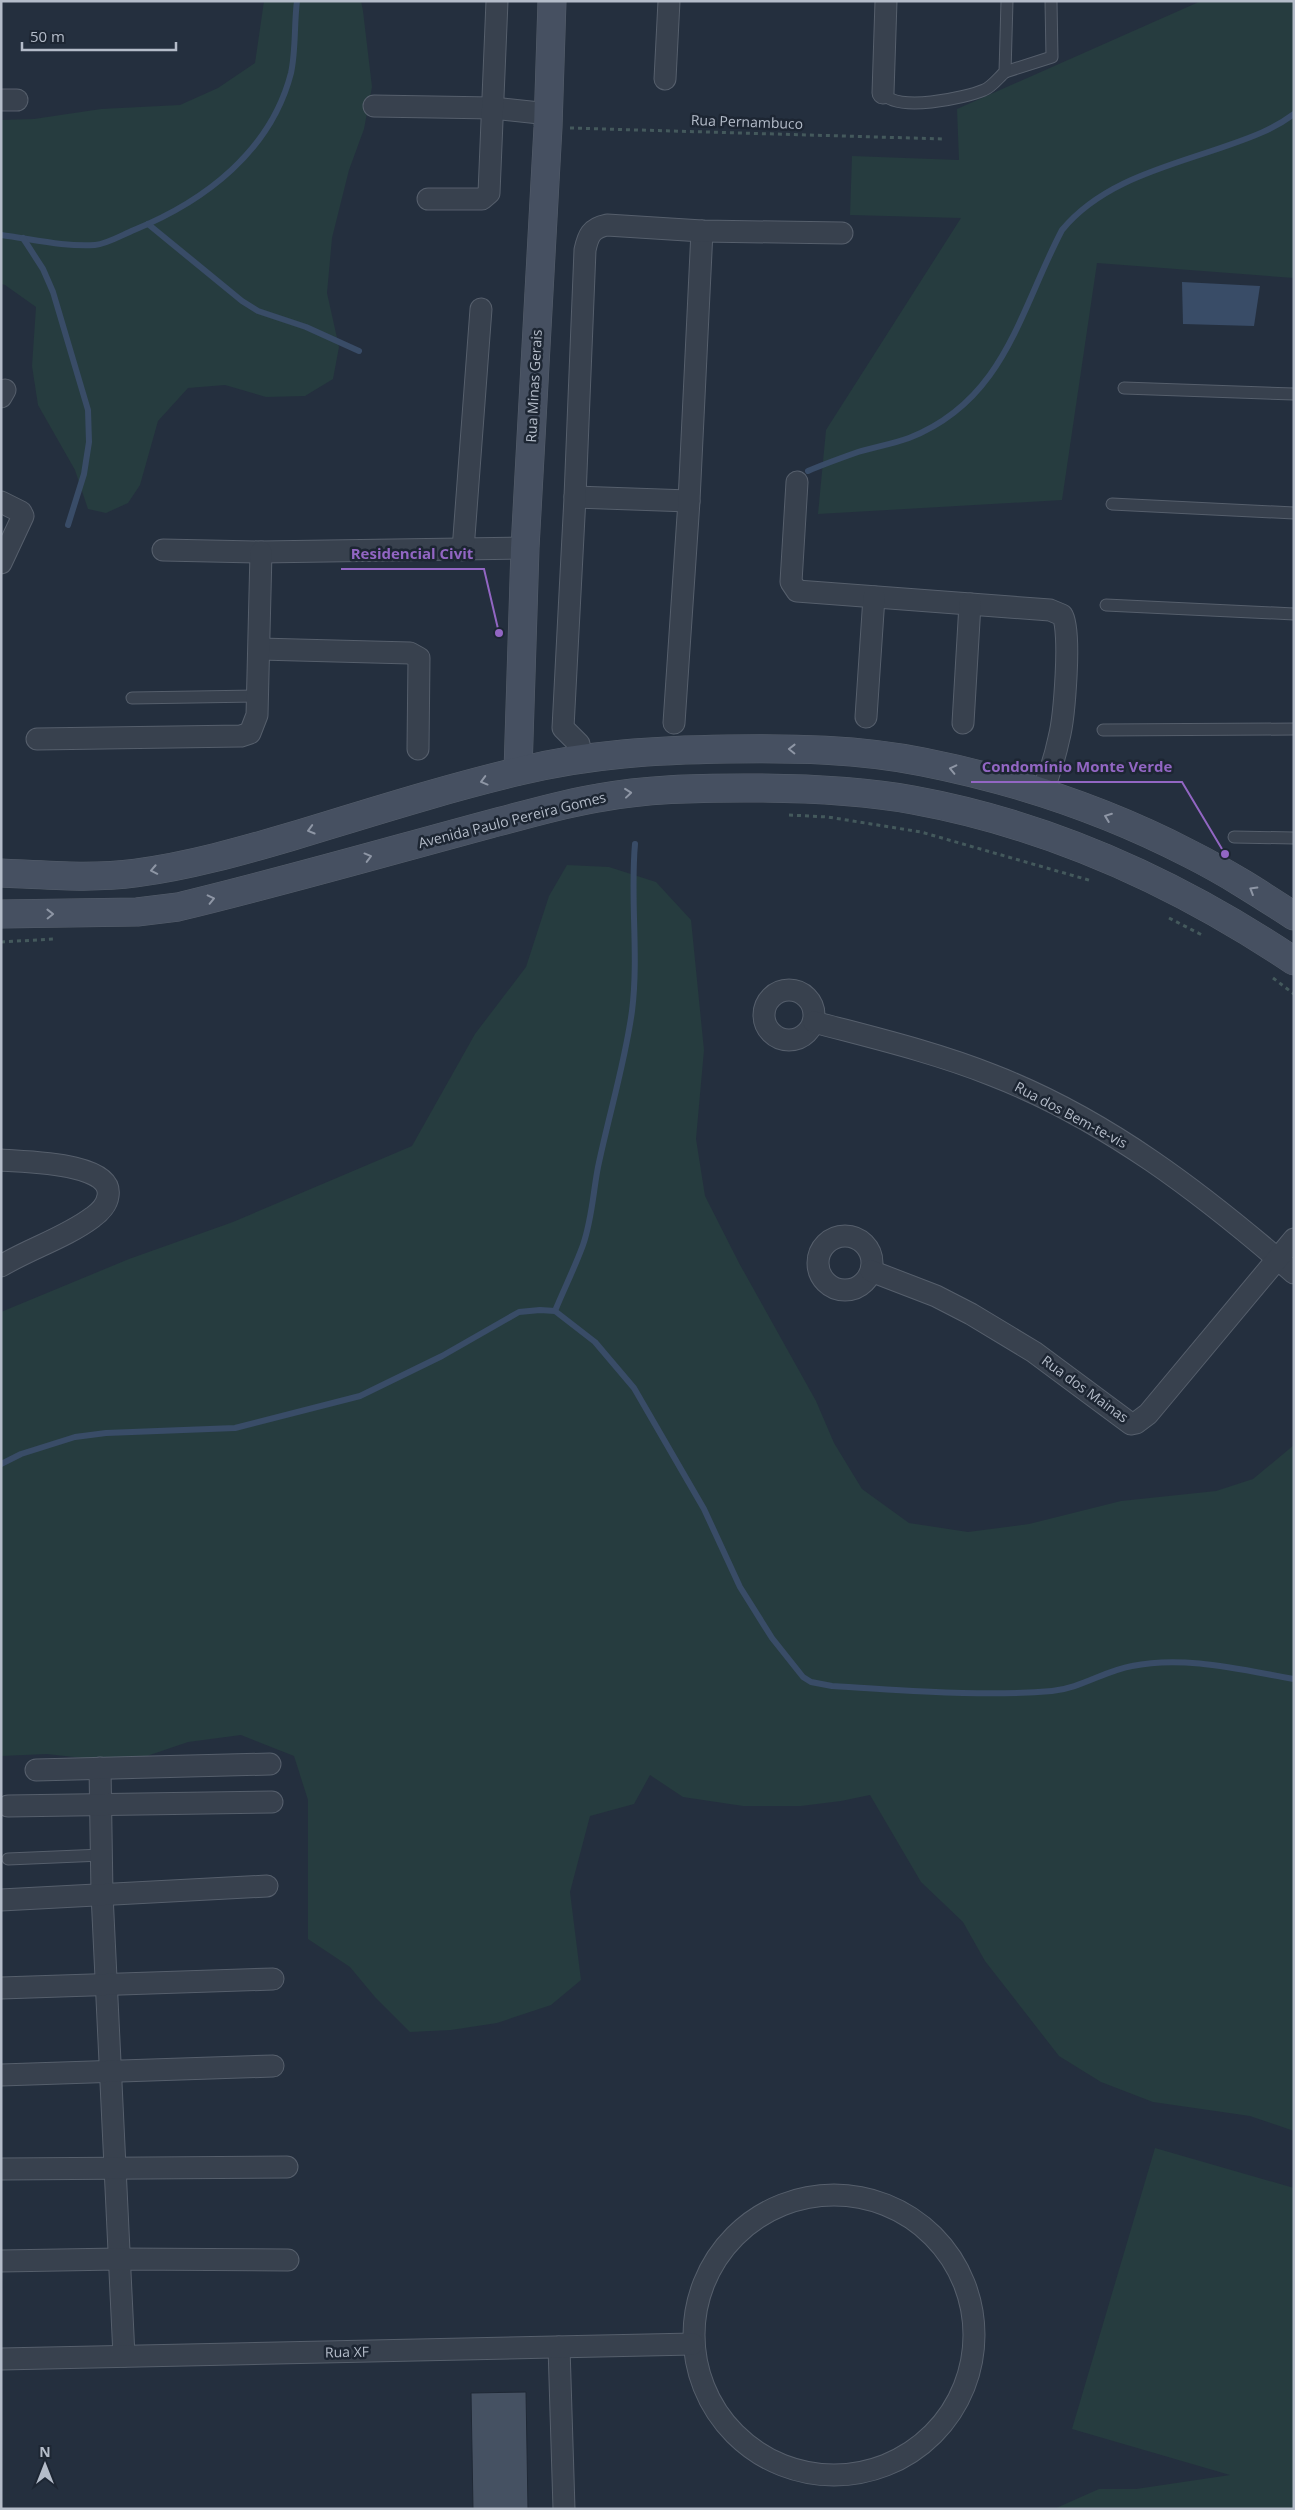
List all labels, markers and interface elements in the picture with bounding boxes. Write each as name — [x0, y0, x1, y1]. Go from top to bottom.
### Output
scale bar — [22, 20, 176, 52]
text: 50 m — [30, 26, 65, 46]
street label: Rua Pernambuco — [691, 110, 803, 133]
street label: Rua Minas Gerais — [521, 329, 546, 443]
callout: Residencial Civit — [341, 539, 484, 569]
text: Residencial Civit — [351, 543, 474, 563]
one-way arrow — [788, 744, 796, 754]
callout: Condomínio Monte Verde — [971, 752, 1182, 782]
text: Condomínio Monte Verde — [982, 756, 1173, 776]
one-way arrow — [948, 764, 957, 775]
one-way arrow — [481, 775, 489, 785]
street label: Avenida Paulo Pereira Gomes — [416, 787, 608, 852]
one-way arrow — [624, 788, 632, 799]
one-way arrow — [1104, 813, 1113, 823]
one-way arrow — [308, 825, 316, 835]
one-way arrow — [364, 852, 372, 862]
one-way arrow — [149, 864, 158, 875]
one-way arrow — [1249, 887, 1258, 896]
one-way arrow — [207, 894, 216, 905]
one-way arrow — [46, 909, 54, 919]
street label: Rua dos Bem-te-vis — [1012, 1077, 1131, 1152]
street label: Rua dos Mainas — [1038, 1351, 1133, 1427]
street label: Rua XF — [325, 2342, 369, 2361]
north arrow — [20, 2440, 70, 2490]
text: N — [39, 2442, 51, 2461]

